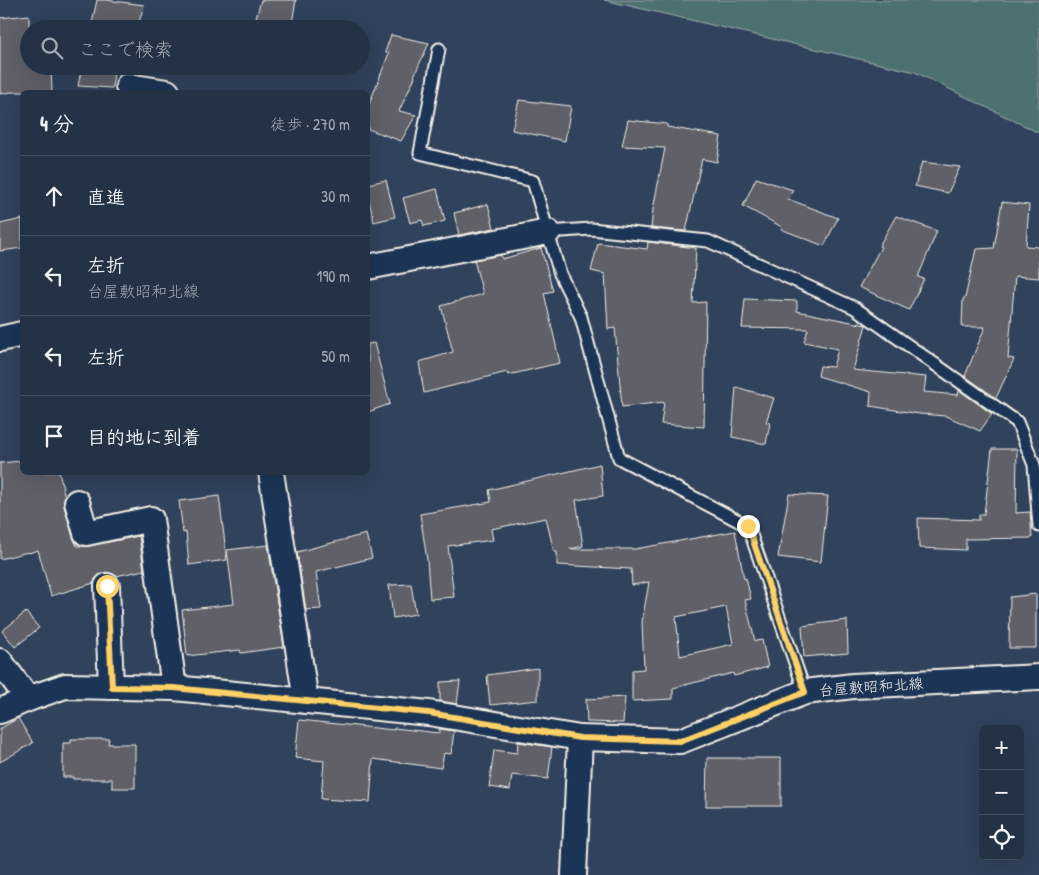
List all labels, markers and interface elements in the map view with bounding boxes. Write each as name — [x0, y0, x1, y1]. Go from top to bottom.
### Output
search box — [20, 20, 370, 75]
icon: search — [38, 34, 66, 62]
text: ここで検索 — [78, 36, 173, 62]
text: 4 分 — [40, 109, 74, 138]
text: 徒歩 · 270 m — [270, 113, 350, 135]
icon: ahead — [40, 182, 68, 210]
text: 直進 — [87, 184, 125, 210]
text: 30 m — [321, 185, 350, 207]
text: 左折 — [87, 252, 125, 278]
icon: left — [40, 262, 68, 290]
text: 190 m — [317, 265, 350, 287]
text: 台屋敷昭和北線 — [87, 280, 199, 302]
icon: left — [40, 342, 68, 370]
text: 左折 — [87, 344, 125, 370]
text: 50 m — [322, 345, 350, 367]
icon: arrive — [40, 422, 68, 450]
text: 目的地に到着 — [87, 424, 201, 450]
route end — [737, 515, 760, 538]
route start — [96, 575, 119, 598]
street label: 台屋敷昭和北線 — [818, 672, 924, 701]
map controls — [979, 725, 1024, 860]
button: + — [979, 725, 1024, 770]
button: − — [979, 770, 1024, 815]
button: locate — [979, 815, 1024, 860]

